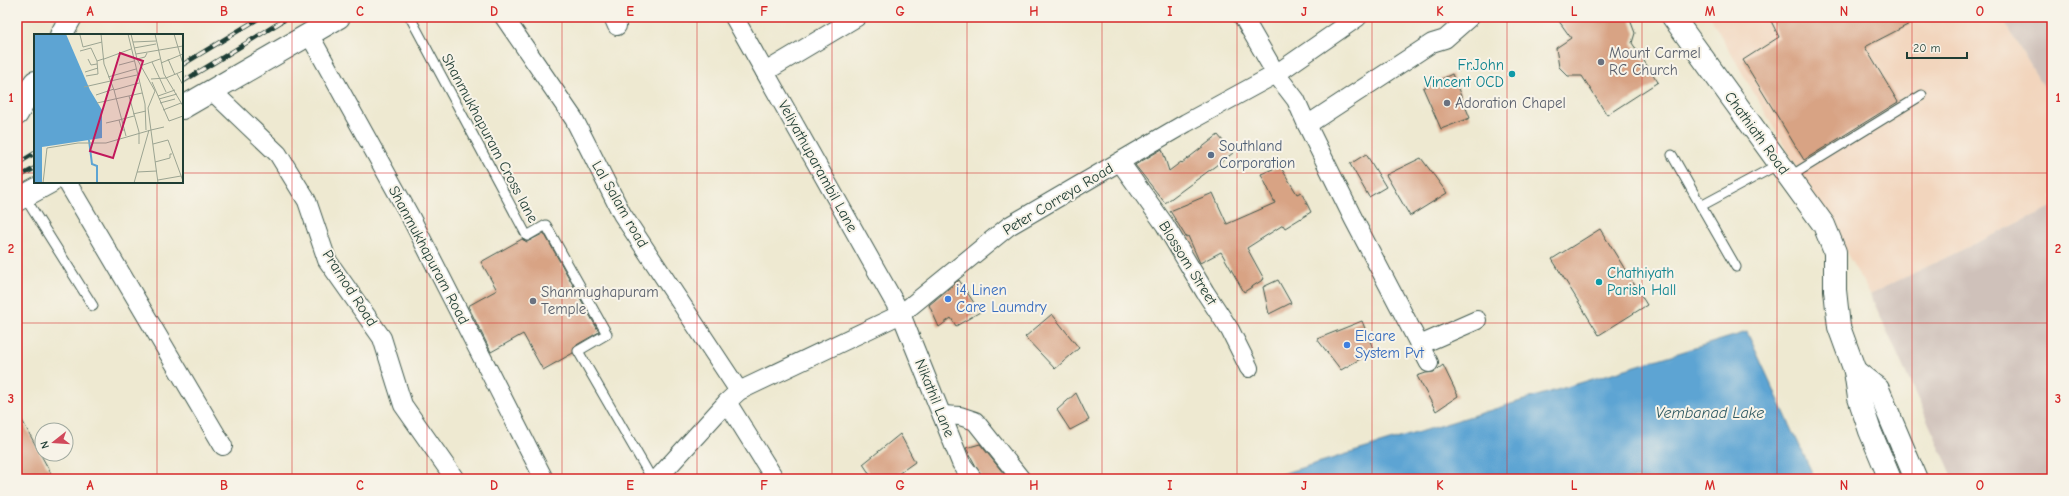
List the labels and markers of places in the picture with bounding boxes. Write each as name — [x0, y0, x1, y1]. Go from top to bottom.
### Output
place label: Mount Carmel RC Church — [1609, 44, 1701, 79]
place label: Fr.John Vincent OCD — [1424, 56, 1504, 91]
marker: Mount Carmel RC Church — [1596, 57, 1606, 67]
marker: Fr.John Vincent OCD — [1507, 69, 1517, 79]
place label: Adoration Chapel — [1455, 94, 1566, 112]
marker: Adoration Chapel — [1442, 98, 1452, 108]
place label: Southland Corporation — [1219, 137, 1295, 172]
marker: Southland Corporation — [1206, 150, 1216, 160]
place label: Chathiyath Parish Hall — [1607, 264, 1676, 299]
marker: Chathiyath Parish Hall — [1594, 277, 1604, 287]
place label: i4 Linen Care Laumdry — [956, 281, 1047, 316]
place label: Shanmughapuram Temple — [541, 283, 659, 318]
marker: i4 Linen Care Laumdry — [943, 294, 953, 304]
marker: Shanmughapuram Temple — [528, 296, 538, 306]
place label: Elcare System Pvt — [1355, 327, 1425, 362]
marker: Elcare System Pvt — [1342, 340, 1352, 350]

